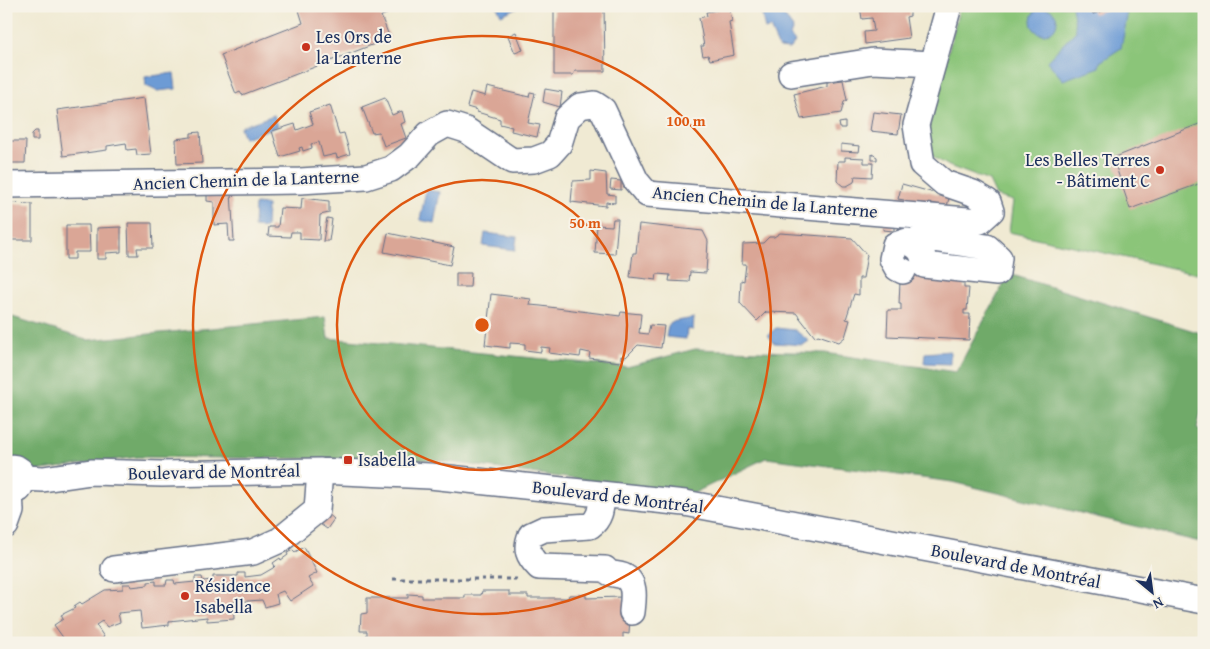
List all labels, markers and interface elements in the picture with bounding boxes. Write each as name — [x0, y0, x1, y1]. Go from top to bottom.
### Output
place label: Les Ors de la Lanterne — [316, 23, 402, 71]
marker: Les Ors de la Lanterne — [300, 41, 312, 53]
text: 100 m — [666, 110, 706, 131]
place label: Les Belles Terres - Bâtiment C — [1025, 146, 1150, 194]
street label: Ancien Chemin de la Lanterne — [132, 162, 360, 197]
marker: Les Belles Terres - Bâtiment C — [1154, 164, 1166, 176]
street label: Ancien Chemin de la Lanterne — [651, 178, 879, 225]
text: 50 m — [569, 212, 601, 233]
centre of rings — [473, 316, 491, 334]
place label: Isabella — [358, 446, 416, 473]
marker: Isabella — [342, 454, 354, 466]
street label: Boulevard de Montréal — [128, 456, 300, 487]
street label: Boulevard de Montréal — [531, 473, 705, 520]
street label: Boulevard de Montréal — [929, 536, 1103, 595]
north arrow — [1128, 566, 1178, 616]
place label: Résidence Isabella — [195, 572, 271, 620]
marker: Résidence Isabella — [179, 590, 191, 602]
text: N — [1149, 592, 1167, 615]

